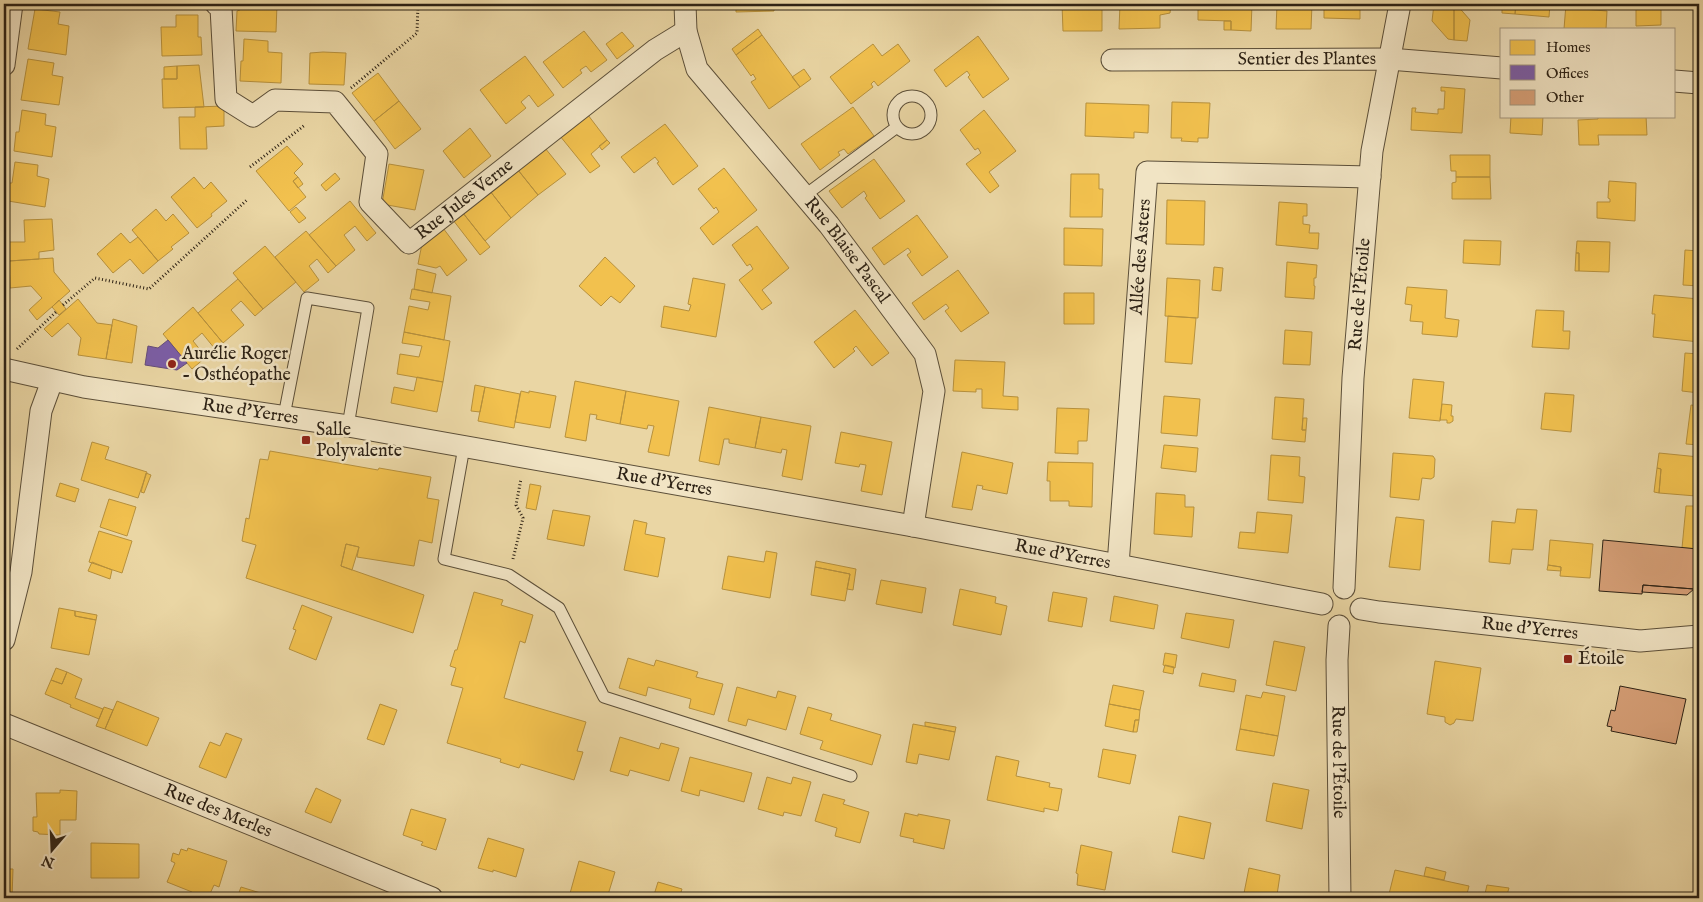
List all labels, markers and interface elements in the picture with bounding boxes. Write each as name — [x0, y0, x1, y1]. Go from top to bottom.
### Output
legend — [1500, 28, 1676, 118]
text: Homes — [1546, 38, 1590, 57]
street label: Sentier des Plantes — [1238, 48, 1376, 71]
text: Offices — [1546, 64, 1589, 83]
text: Other — [1546, 88, 1584, 107]
street label: Rue Jules Verne — [411, 154, 518, 245]
street label: Rue Blaise Pascal — [799, 192, 895, 308]
street label: Allée des Asters — [1125, 198, 1156, 317]
street label: Rue de l'Étoile — [1344, 237, 1376, 352]
place label: Aurélie Roger - Osthéopathe — [181, 343, 291, 387]
marker: Aurélie Roger - Osthéopathe — [166, 358, 178, 370]
street label: Rue d'Yerres — [201, 393, 300, 430]
place label: Salle Polyvalente — [316, 419, 402, 463]
marker: Salle Polyvalente — [300, 434, 312, 446]
street label: Rue d'Yerres — [614, 462, 714, 502]
street label: Rue d'Yerres — [1013, 534, 1112, 575]
street label: Rue d'Yerres — [1480, 612, 1579, 646]
place label: Étoile — [1578, 646, 1624, 671]
marker: Étoile — [1562, 653, 1574, 665]
street label: Rue de l'Étoile — [1326, 705, 1352, 819]
street label: Rue des Merles — [161, 779, 275, 843]
north arrow — [28, 824, 78, 874]
text: N — [39, 851, 58, 872]

